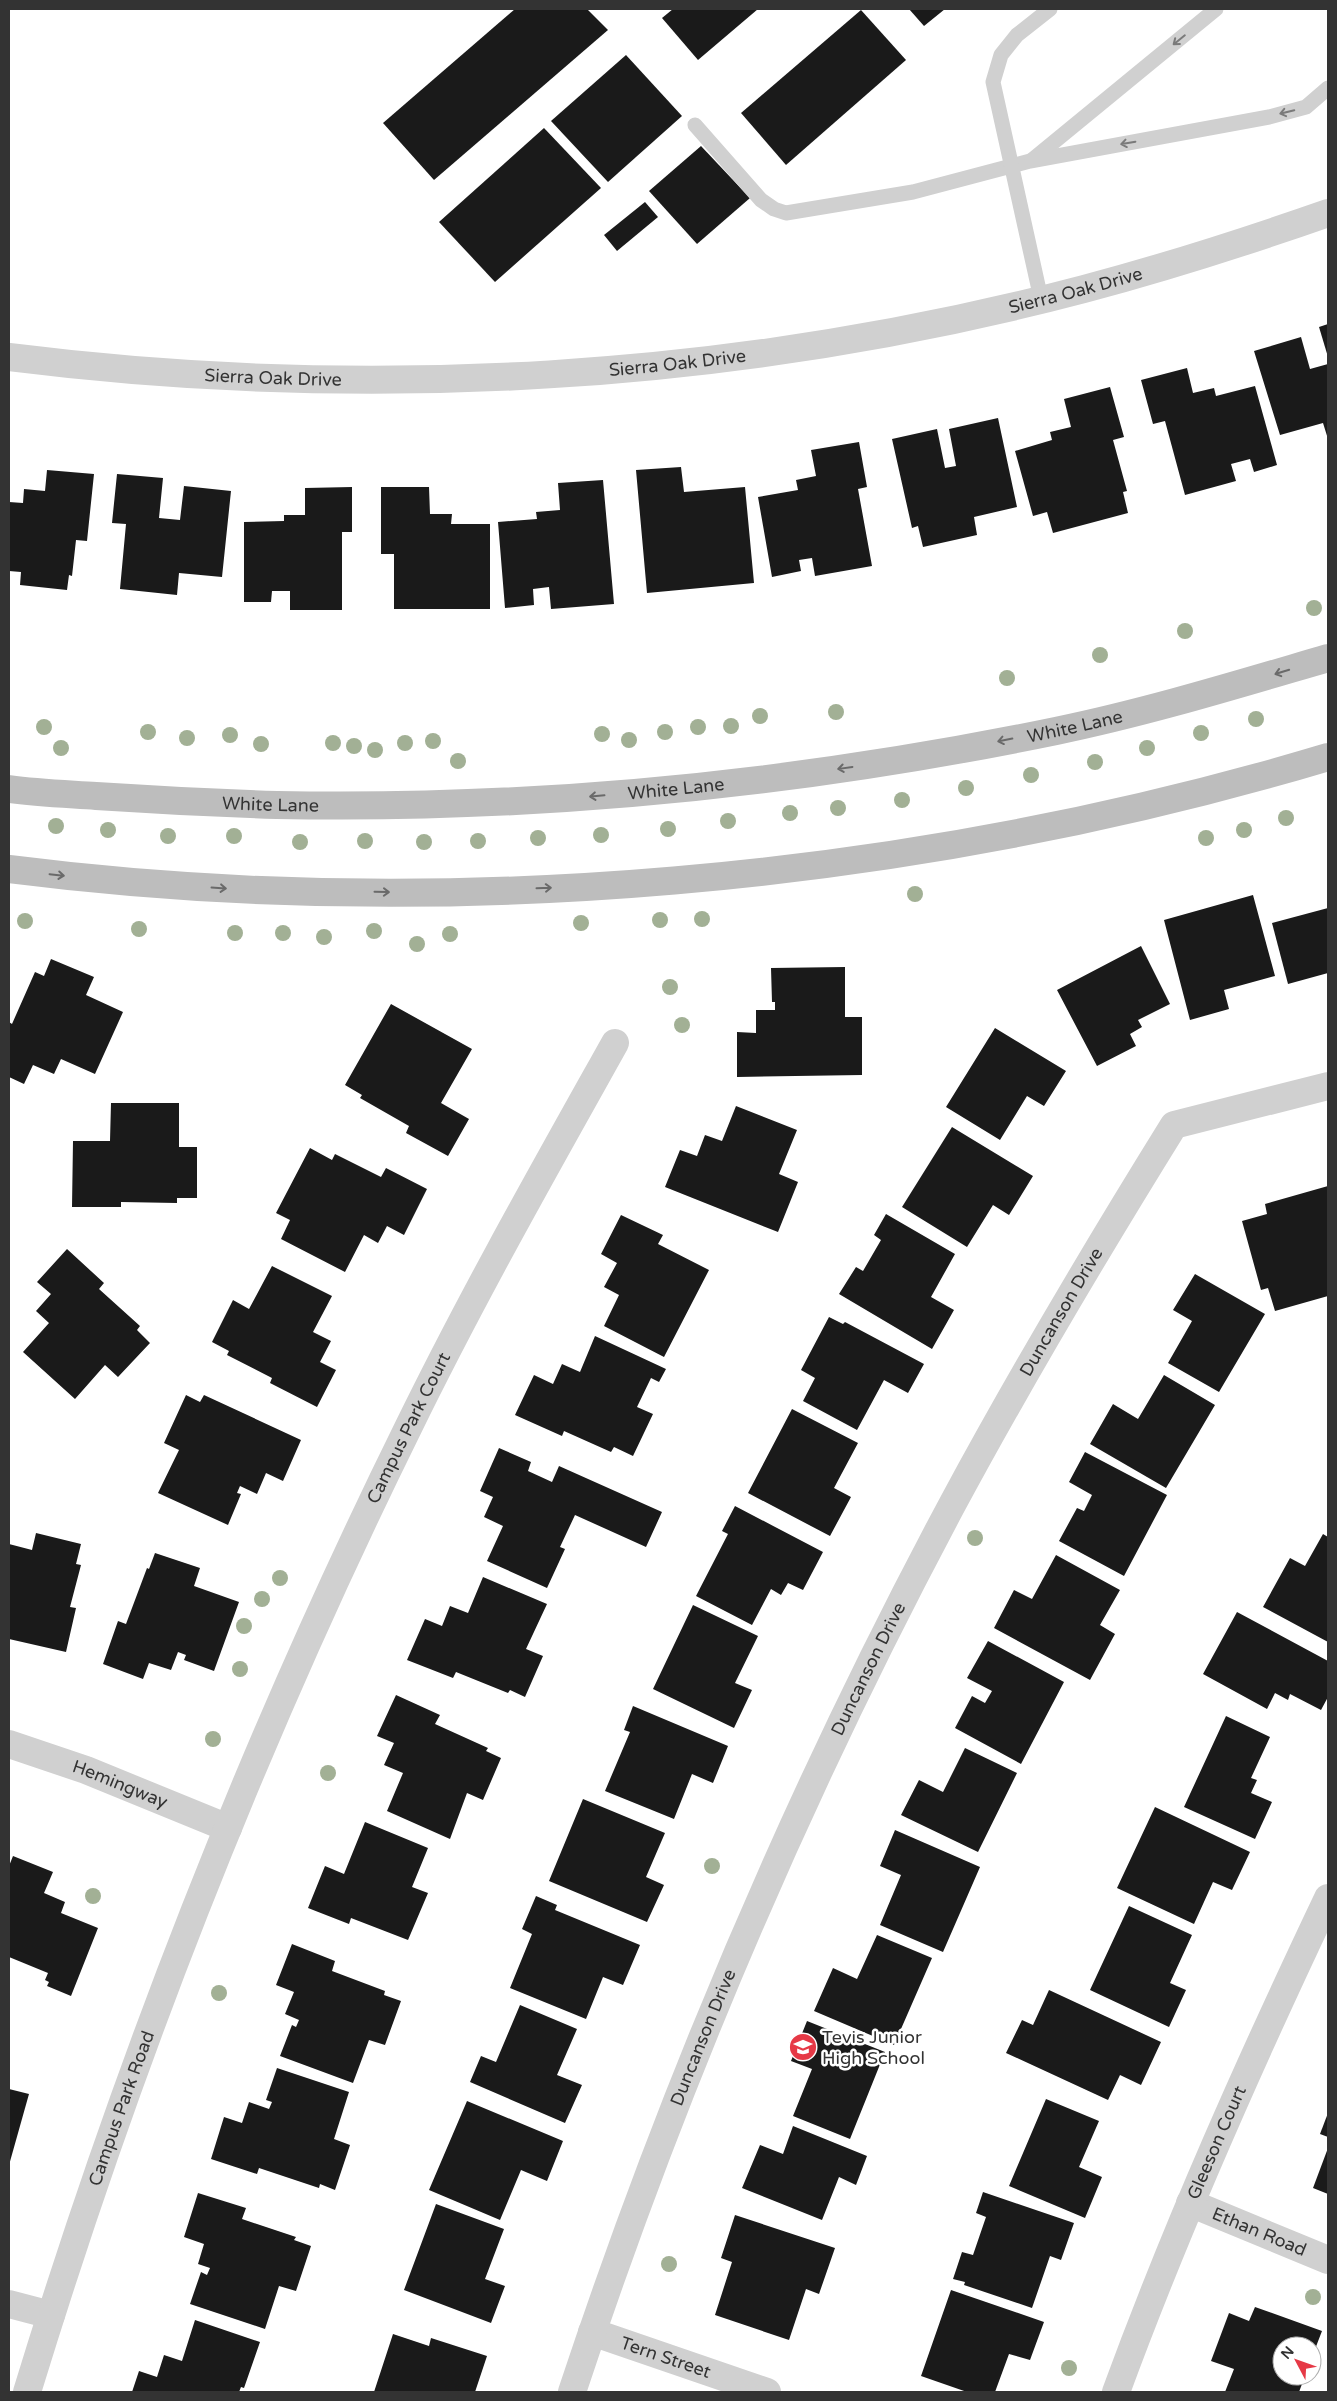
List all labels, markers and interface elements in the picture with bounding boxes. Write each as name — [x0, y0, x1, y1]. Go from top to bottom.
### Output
one-way arrow — [1172, 34, 1185, 45]
one-way arrow — [1280, 108, 1296, 117]
one-way arrow — [1120, 138, 1136, 148]
street label: Sierra Oak Drive — [1006, 262, 1145, 318]
street label: Sierra Oak Drive — [608, 345, 747, 381]
street label: Sierra Oak Drive — [204, 364, 342, 391]
one-way arrow — [1274, 667, 1290, 677]
street label: White Lane — [1025, 705, 1125, 748]
one-way arrow — [998, 736, 1014, 746]
one-way arrow — [837, 764, 853, 774]
street label: White Lane — [627, 773, 725, 804]
one-way arrow — [589, 791, 605, 801]
street label: White Lane — [221, 792, 319, 817]
one-way arrow — [49, 870, 65, 880]
one-way arrow — [211, 883, 227, 892]
one-way arrow — [536, 883, 552, 893]
one-way arrow — [373, 887, 389, 897]
street label: Duncanson Drive — [1015, 1243, 1108, 1380]
street label: Campus Park Court — [362, 1348, 455, 1507]
street label: Duncanson Drive — [826, 1599, 910, 1739]
street label: Hemingway — [70, 1755, 171, 1813]
street label: Duncanson Drive — [665, 1966, 741, 2109]
place label: Tevis Junior High School — [822, 2026, 925, 2069]
street label: Campus Park Road — [84, 2028, 159, 2189]
school or university icon: Tevis Junior High School — [788, 2032, 818, 2062]
street label: Gleeson Court — [1182, 2082, 1251, 2203]
street label: Ethan Road — [1209, 2202, 1310, 2261]
street label: Tern Street — [618, 2332, 714, 2383]
north arrow — [1272, 2336, 1322, 2386]
text: N — [1277, 2343, 1298, 2363]

